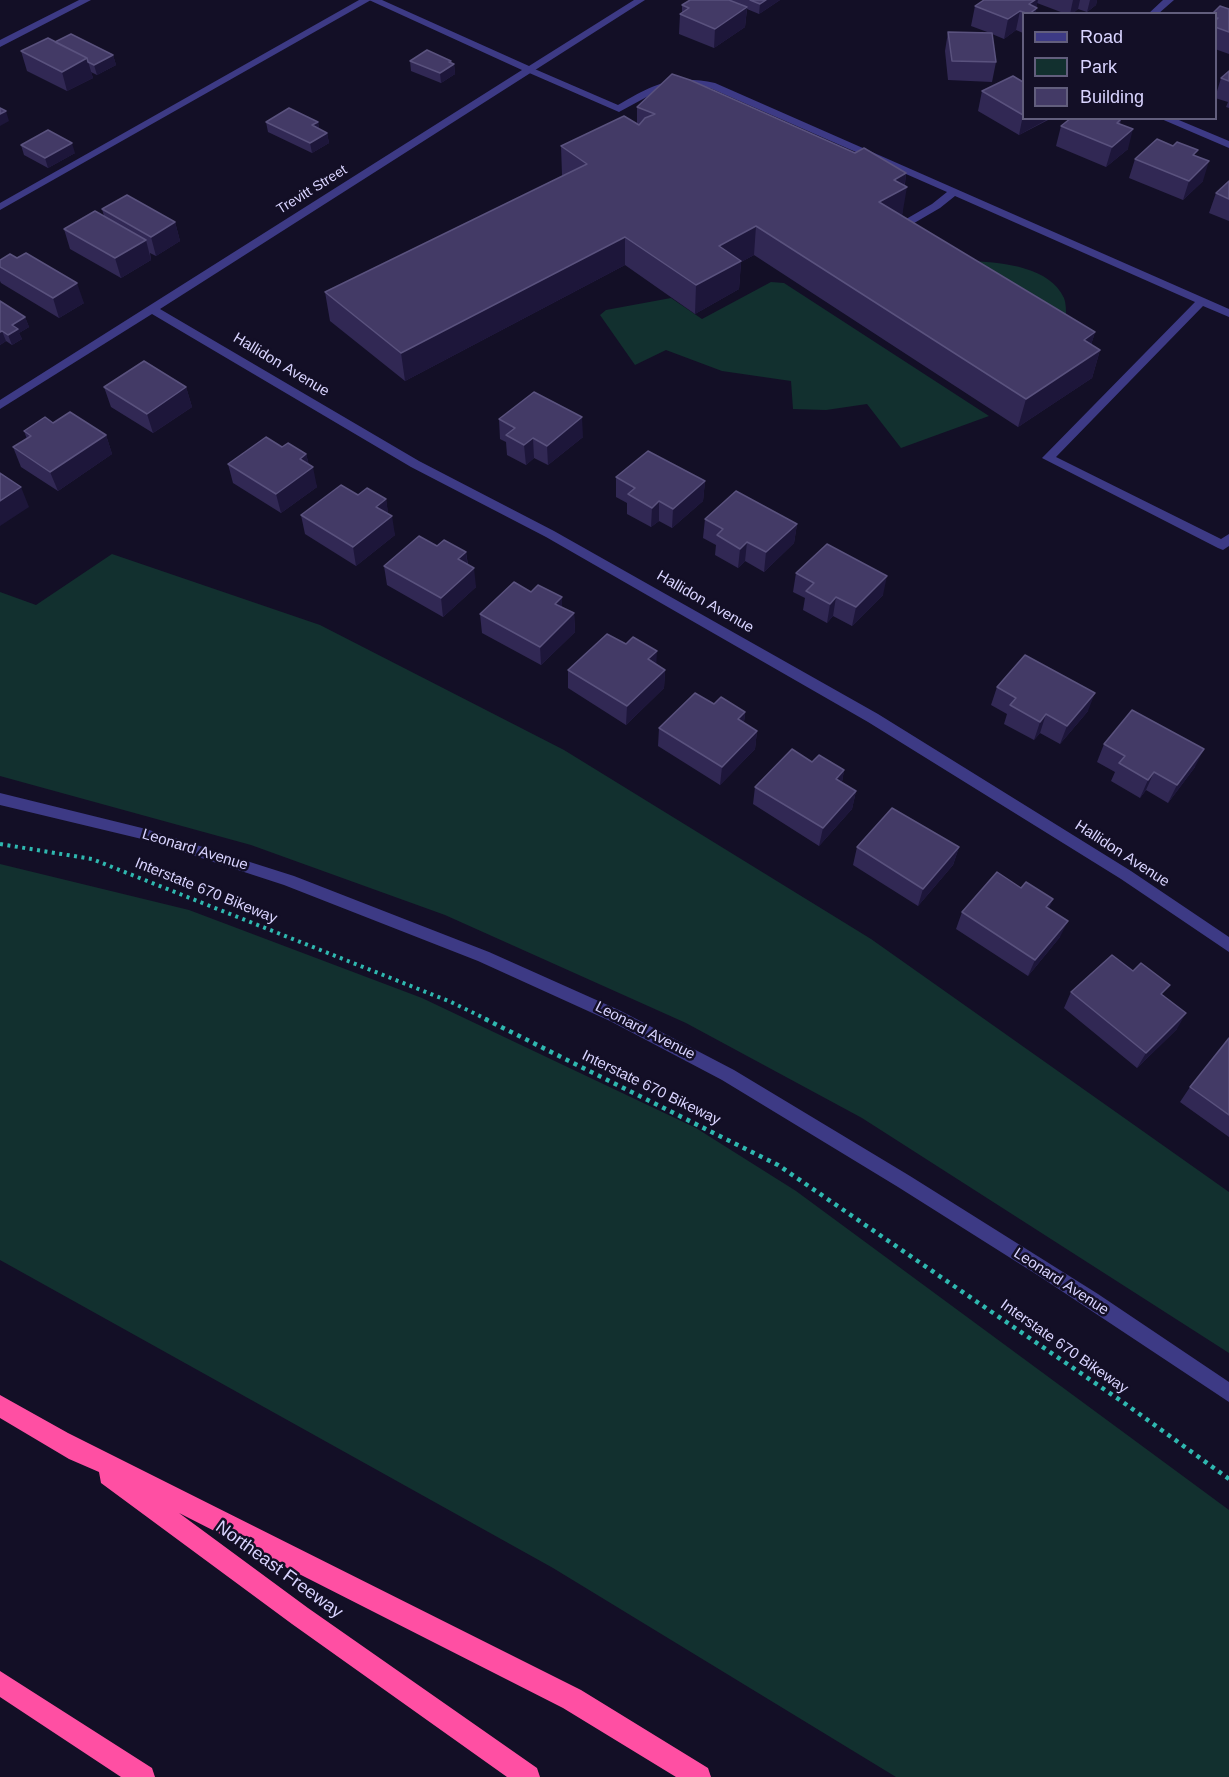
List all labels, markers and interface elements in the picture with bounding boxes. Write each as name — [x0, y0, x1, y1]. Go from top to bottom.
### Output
legend — [1022, 12, 1217, 120]
text: Road — [1080, 27, 1123, 47]
text: Park — [1080, 57, 1117, 77]
text: Building — [1080, 87, 1144, 107]
street label: Trevitt Street — [274, 162, 350, 218]
street label: Hallidon Avenue — [230, 329, 332, 401]
street label: Hallidon Avenue — [653, 567, 757, 637]
street label: Hallidon Avenue — [1071, 817, 1173, 891]
street label: Leonard Avenue — [140, 825, 250, 875]
street label: Interstate 670 Bikeway — [132, 854, 280, 928]
street label: Leonard Avenue — [592, 998, 698, 1064]
street label: Interstate 670 Bikeway — [579, 1047, 723, 1129]
street label: Leonard Avenue — [1010, 1245, 1112, 1319]
street label: Interstate 670 Bikeway — [997, 1296, 1131, 1398]
street label: Northeast Freeway — [211, 1517, 347, 1623]

